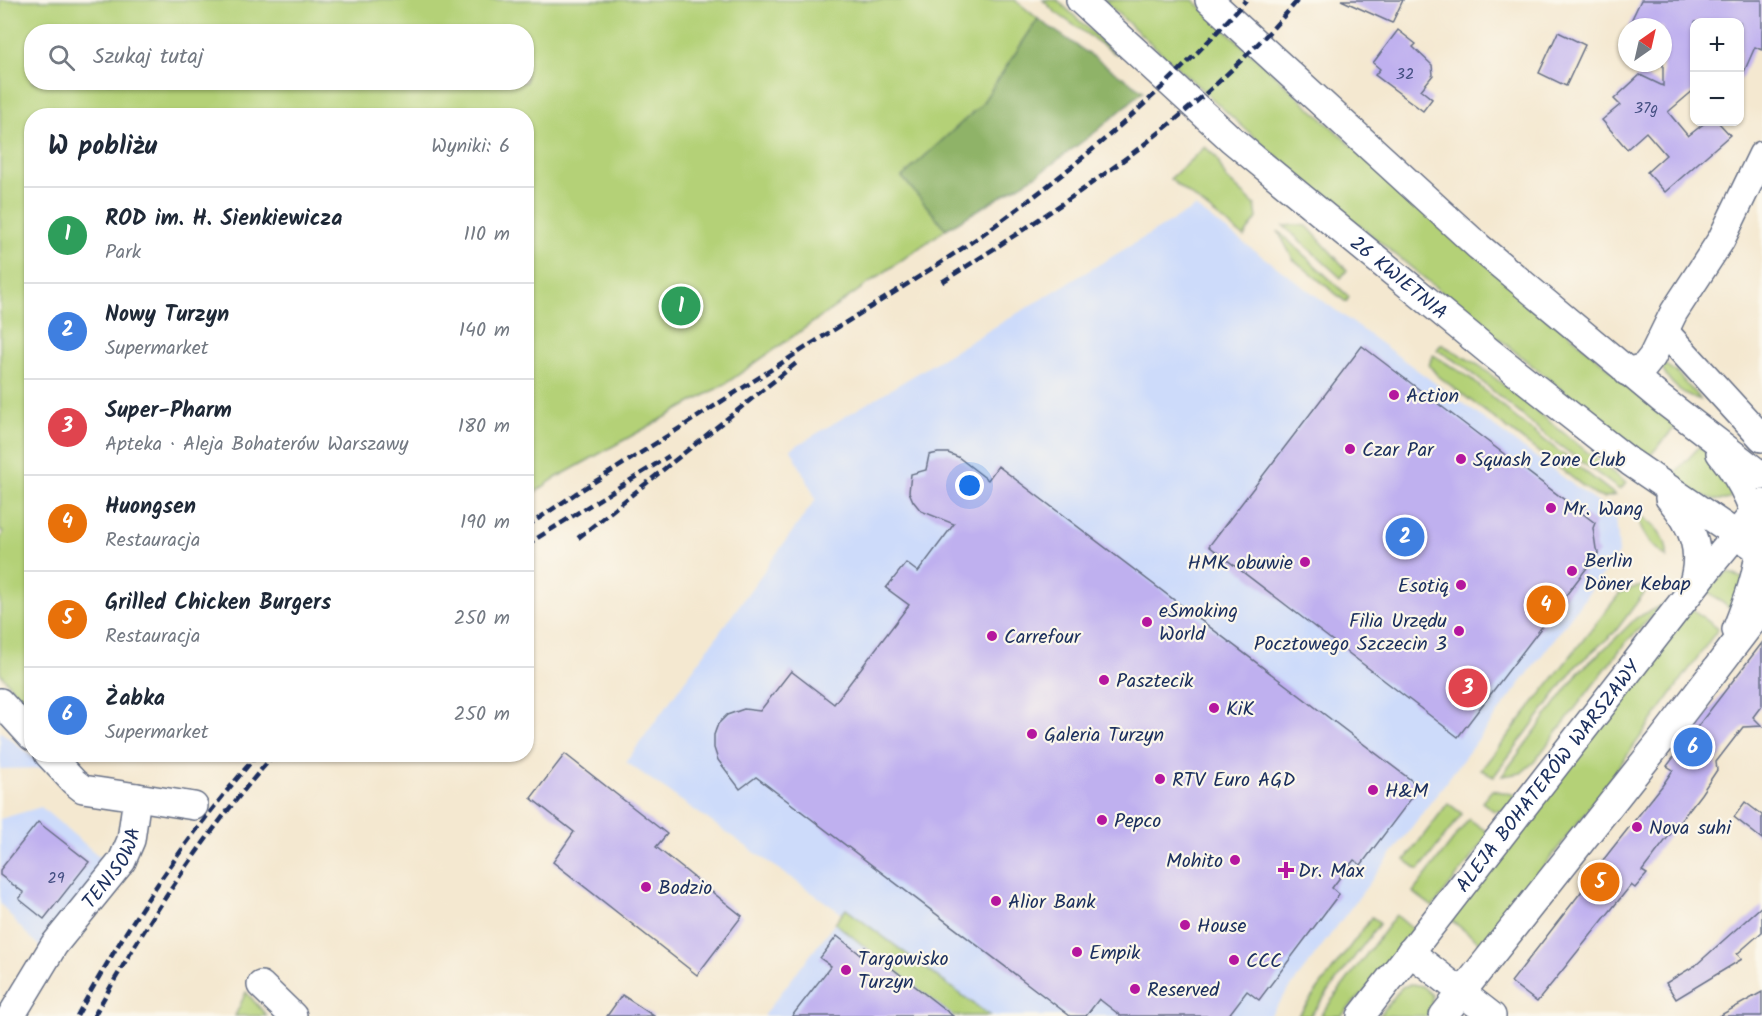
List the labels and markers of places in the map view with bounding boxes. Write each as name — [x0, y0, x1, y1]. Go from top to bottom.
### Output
pin: 1 — [662, 284, 700, 328]
place label: Action — [1406, 381, 1459, 413]
marker: Action — [1387, 388, 1401, 402]
place label: Czar Par — [1362, 435, 1435, 467]
marker: Czar Par — [1343, 442, 1357, 456]
place label: Squash Zone Club — [1473, 445, 1626, 477]
marker: Squash Zone Club — [1454, 452, 1468, 466]
place label: Mr. Wang — [1563, 494, 1643, 526]
marker: Mr. Wang — [1544, 501, 1558, 515]
pin: 2 — [1386, 514, 1424, 560]
place label: Berlin Döner Kebap — [1584, 546, 1691, 601]
place label: HMK obuwie — [1188, 548, 1293, 580]
marker: HMK obuwie — [1298, 555, 1312, 569]
marker: Berlin Döner Kebap — [1565, 564, 1579, 578]
place label: Esotiq — [1398, 571, 1449, 603]
marker: Esotiq — [1454, 578, 1468, 592]
pin: 4 — [1526, 582, 1566, 628]
place label: eSmoking World — [1159, 596, 1238, 651]
place label: Filia Urzędu Pocztowego Szczecin 3 — [1254, 606, 1447, 661]
marker: eSmoking World — [1140, 615, 1154, 629]
place label: Carrefour — [1004, 622, 1082, 654]
marker: Filia Urzędu Pocztowego Szczecin 3 — [1452, 624, 1466, 638]
marker: Carrefour — [985, 629, 999, 643]
place label: Pasztecik — [1116, 666, 1194, 698]
pin: 3 — [1448, 666, 1488, 710]
marker: Pasztecik — [1097, 673, 1111, 687]
place label: KiK — [1226, 694, 1255, 726]
marker: KiK — [1207, 701, 1221, 715]
place label: Galeria Turzyn — [1044, 720, 1164, 752]
pin: 6 — [1674, 724, 1712, 770]
marker: Galeria Turzyn — [1025, 727, 1039, 741]
place label: RTV Euro AGD — [1172, 765, 1295, 797]
marker: RTV Euro AGD — [1153, 772, 1167, 786]
place label: H&M — [1385, 776, 1428, 808]
marker: H&M — [1366, 783, 1380, 797]
place label: Pepco — [1114, 806, 1161, 838]
marker: Pepco — [1095, 813, 1109, 827]
place label: Nova suhi — [1649, 813, 1732, 845]
marker: Nova suhi — [1630, 820, 1644, 834]
place label: Mohito — [1166, 846, 1223, 878]
marker: Mohito — [1228, 853, 1242, 867]
place label: Dr. Max — [1298, 856, 1364, 888]
pin: 5 — [1580, 860, 1620, 904]
marker: Dr. Max — [1279, 863, 1293, 877]
place label: Bodzio — [658, 873, 712, 905]
marker: Bodzio — [639, 880, 653, 894]
place label: Alior Bank — [1008, 887, 1096, 919]
marker: Alior Bank — [989, 894, 1003, 908]
place label: House — [1197, 911, 1247, 943]
marker: House — [1178, 918, 1192, 932]
place label: Empik — [1089, 938, 1141, 970]
place label: Targowisko Turzyn — [858, 944, 948, 999]
marker: Empik — [1070, 945, 1084, 959]
place label: CCC — [1246, 946, 1282, 978]
marker: CCC — [1227, 953, 1241, 967]
marker: Targowisko Turzyn — [839, 963, 853, 977]
place label: Reserved — [1147, 975, 1220, 1007]
marker: Reserved — [1128, 982, 1142, 996]

